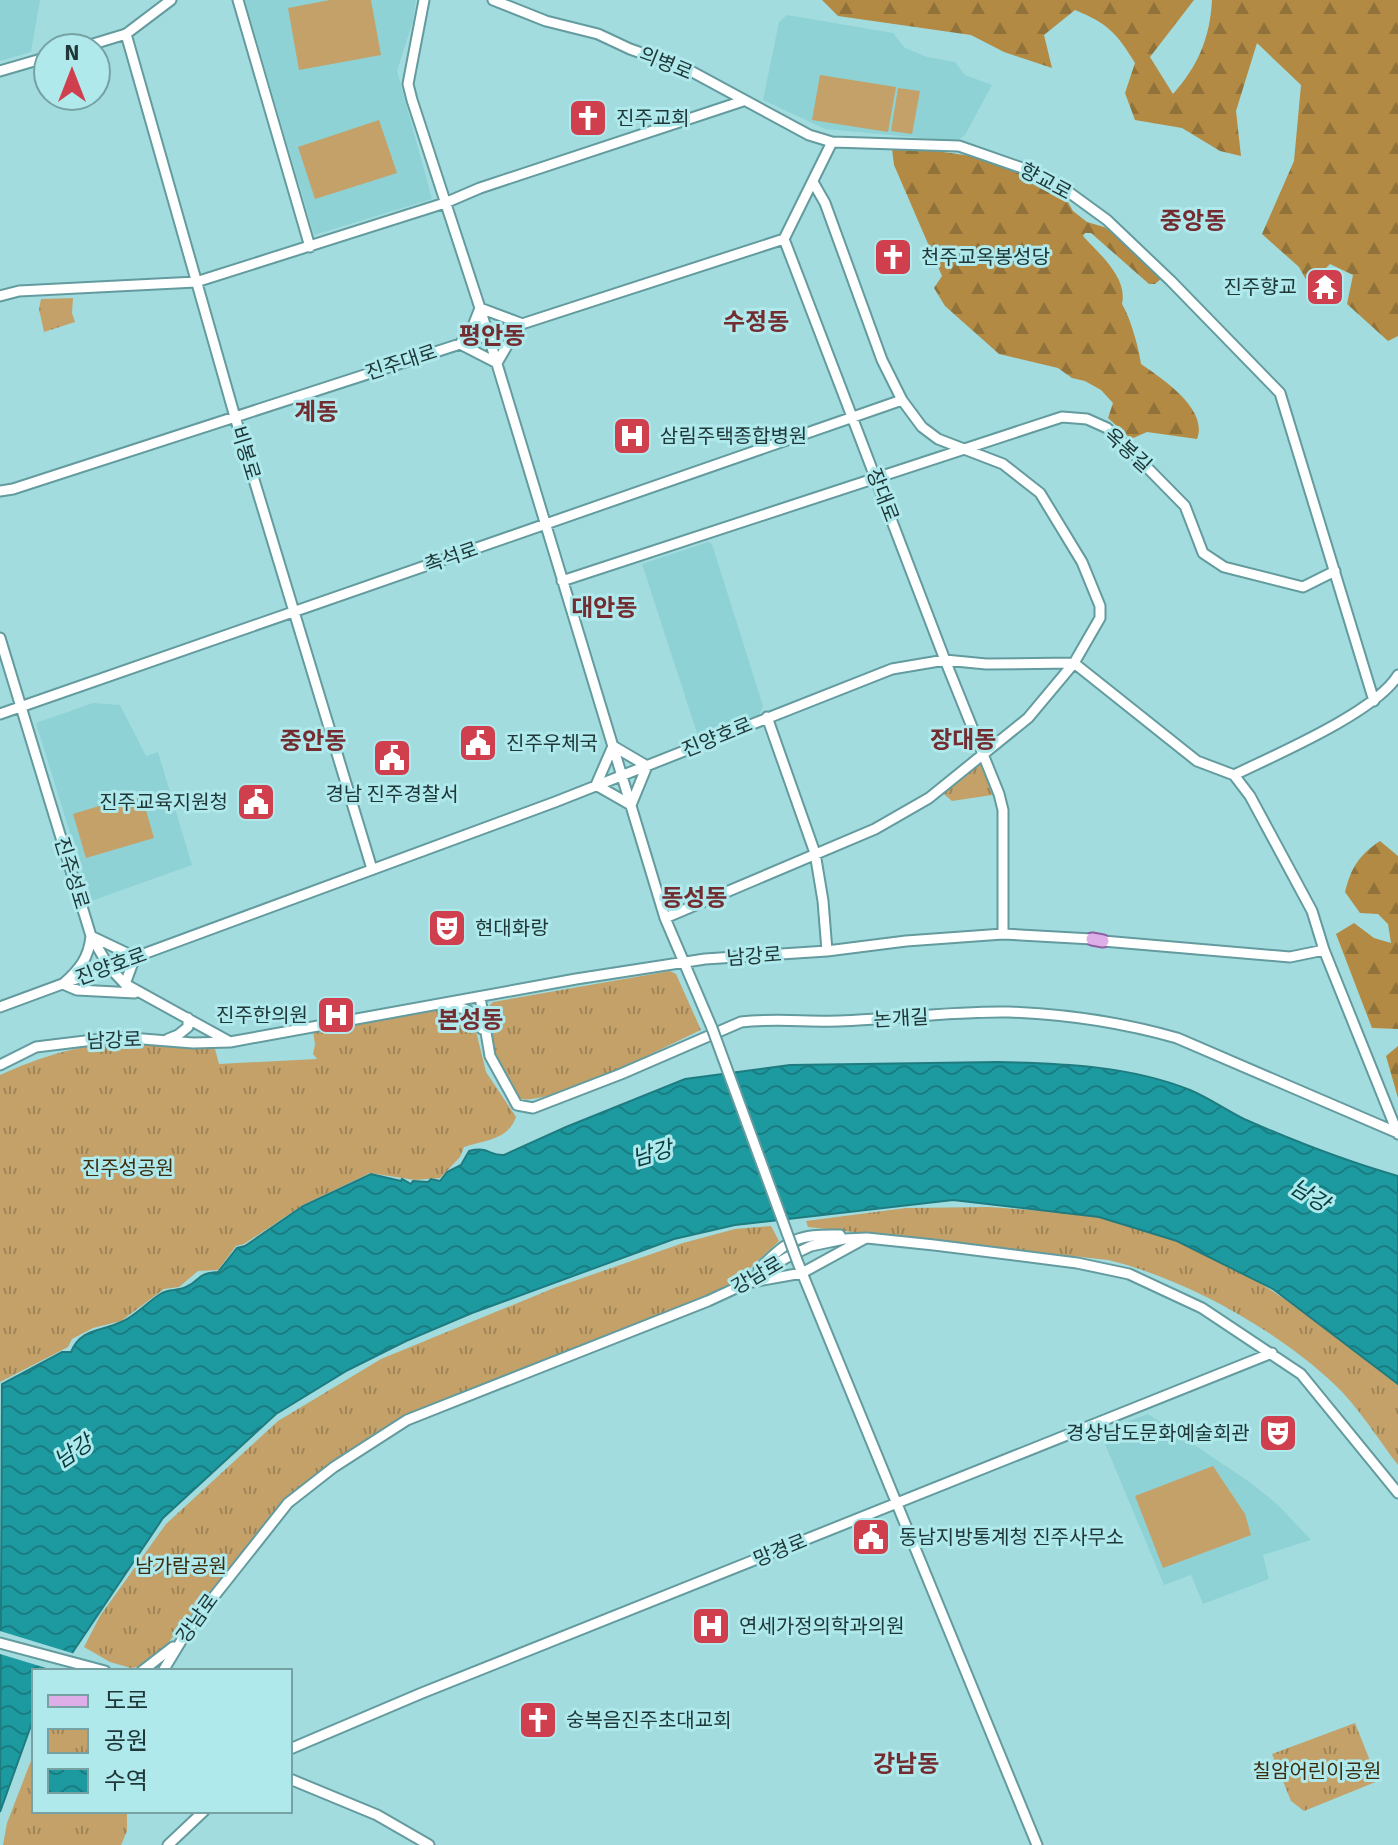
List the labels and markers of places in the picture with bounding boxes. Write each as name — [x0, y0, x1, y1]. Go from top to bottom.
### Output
church icon: 진주교회 — [567, 97, 609, 139]
place label: 진주교회 — [616, 106, 690, 131]
church icon: 천주교옥봉성당 — [872, 236, 914, 278]
place label: 천주교옥봉성당 — [921, 245, 1050, 270]
temple icon: 진주향교 — [1304, 266, 1346, 308]
place label: 진주향교 — [1223, 275, 1297, 300]
hospital icon: 삼림주택종합병원 — [611, 415, 653, 457]
place label: 삼림주택종합병원 — [660, 424, 807, 449]
public building icon: 진주우체국 — [457, 722, 499, 764]
place label: 진주우체국 — [506, 731, 598, 756]
public building icon: 경남 진주경찰서 — [371, 737, 413, 779]
public building icon: 진주교육지원청 — [235, 781, 277, 823]
place label: 경남 진주경찰서 — [325, 782, 459, 807]
place label: 진주교육지원청 — [99, 790, 228, 815]
theatre icon: 현대화랑 — [426, 907, 468, 949]
place label: 현대화랑 — [475, 916, 549, 941]
hospital icon: 진주한의원 — [315, 994, 357, 1036]
place label: 진주한의원 — [216, 1003, 308, 1028]
theatre icon: 경상남도문화예술회관 — [1257, 1412, 1299, 1454]
place label: 경상남도문화예술회관 — [1066, 1421, 1250, 1446]
public building icon: 동남지방통계청 진주사무소 — [850, 1516, 892, 1558]
place label: 동남지방통계청 진주사무소 — [899, 1525, 1124, 1550]
hospital icon: 연세가정의학과의원 — [690, 1605, 732, 1647]
place label: 연세가정의학과의원 — [739, 1614, 905, 1639]
church icon: 숭복음진주초대교회 — [517, 1699, 559, 1741]
place label: 숭복음진주초대교회 — [566, 1708, 732, 1733]

